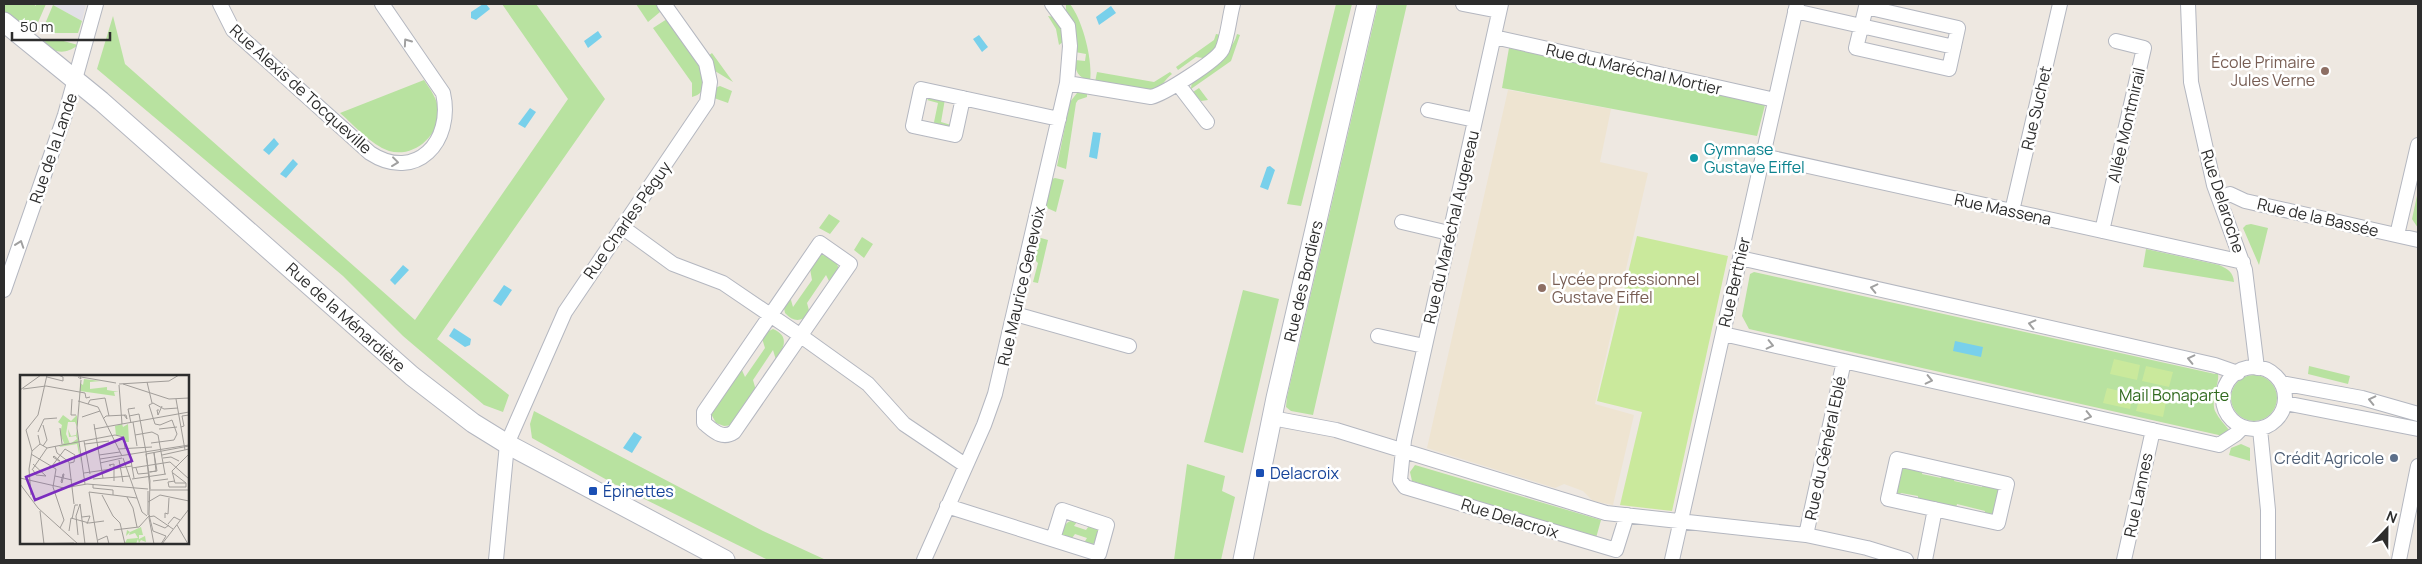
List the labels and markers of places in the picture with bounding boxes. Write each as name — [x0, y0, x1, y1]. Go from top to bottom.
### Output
place label: École Primaire Jules Verne — [2211, 51, 2315, 91]
marker: École Primaire Jules Verne — [2319, 65, 2331, 77]
place label: Gymnase Gustave Eiffel — [1704, 138, 1805, 178]
marker: Gymnase Gustave Eiffel — [1688, 152, 1700, 164]
place label: Lycée professionnel Gustave Eiffel — [1552, 268, 1700, 308]
marker: Lycée professionnel Gustave Eiffel — [1536, 282, 1548, 294]
place label: Crédit Agricole — [2274, 447, 2384, 469]
marker: Crédit Agricole — [2388, 452, 2400, 464]
place label: Delacroix — [1270, 462, 1339, 484]
marker: Delacroix — [1254, 467, 1266, 479]
place label: Épinettes — [603, 480, 674, 502]
marker: Épinettes — [587, 485, 599, 497]

